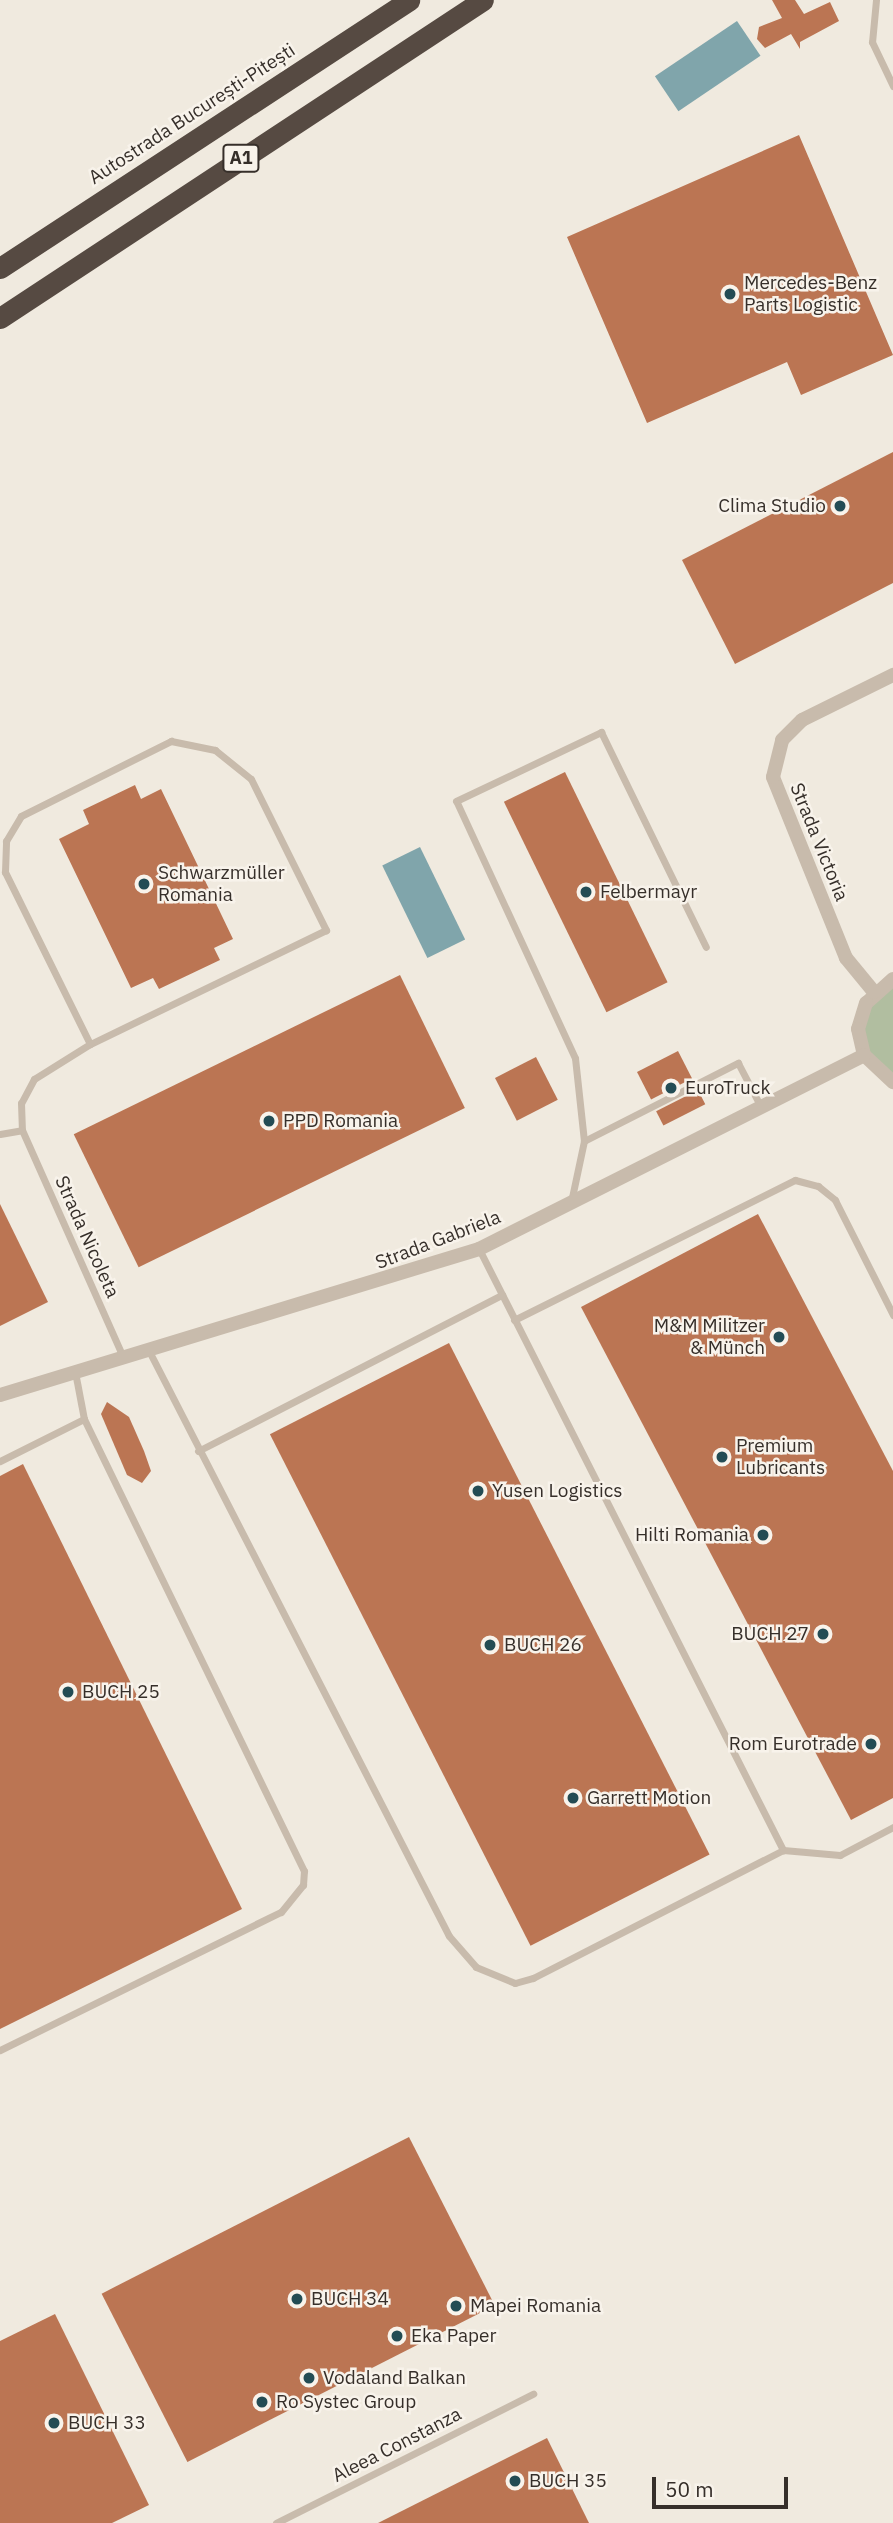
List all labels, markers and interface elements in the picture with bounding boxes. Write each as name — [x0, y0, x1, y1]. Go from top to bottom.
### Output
street label: Autostrada București-Pitești — [85, 39, 299, 189]
road number: A1 — [222, 144, 260, 173]
place label: Mercedes-Benz Parts Logistic — [744, 272, 877, 316]
marker: Mercedes-Benz Parts Logistic — [722, 286, 738, 302]
place label: Clima Studio — [718, 495, 826, 517]
marker: Clima Studio — [832, 498, 848, 514]
street label: Strada Victoria — [785, 780, 853, 904]
place label: Schwarzmüller Romania — [158, 862, 285, 906]
marker: Schwarzmüller Romania — [136, 876, 152, 892]
place label: Felbermayr — [600, 881, 697, 903]
marker: Felbermayr — [578, 884, 594, 900]
place label: EuroTruck — [685, 1077, 770, 1099]
marker: EuroTruck — [663, 1080, 679, 1096]
place label: PPD Romania — [283, 1110, 398, 1132]
marker: PPD Romania — [261, 1113, 277, 1129]
street label: Strada Nicoleta — [50, 1172, 124, 1302]
street label: Strada Gabriela — [372, 1206, 504, 1274]
place label: M&M Militzer & Münch — [654, 1315, 765, 1359]
marker: M&M Militzer & Münch — [771, 1329, 787, 1345]
place label: Premium Lubricants — [736, 1435, 825, 1479]
marker: Premium Lubricants — [714, 1449, 730, 1465]
place label: Yusen Logistics — [492, 1480, 623, 1502]
marker: Yusen Logistics — [470, 1483, 486, 1499]
place label: Hilti Romania — [635, 1524, 749, 1546]
marker: Hilti Romania — [755, 1527, 771, 1543]
place label: BUCH 27 — [731, 1623, 809, 1645]
marker: BUCH 27 — [815, 1626, 831, 1642]
place label: BUCH 26 — [504, 1634, 582, 1656]
marker: BUCH 26 — [482, 1637, 498, 1653]
place label: BUCH 25 — [82, 1681, 160, 1703]
marker: BUCH 25 — [60, 1684, 76, 1700]
place label: Rom Eurotrade — [729, 1733, 857, 1755]
marker: Rom Eurotrade — [863, 1736, 879, 1752]
place label: Garrett Motion — [587, 1787, 711, 1809]
marker: Garrett Motion — [565, 1790, 581, 1806]
place label: BUCH 34 — [311, 2288, 389, 2310]
marker: BUCH 34 — [289, 2291, 305, 2307]
place label: Mapei Romania — [470, 2295, 601, 2317]
marker: Mapei Romania — [448, 2298, 464, 2314]
place label: Eka Paper — [411, 2325, 497, 2347]
marker: Eka Paper — [389, 2328, 405, 2344]
place label: Vodaland Balkan — [323, 2367, 466, 2389]
marker: Vodaland Balkan — [301, 2370, 317, 2386]
place label: Ro Systec Group — [276, 2391, 416, 2413]
marker: Ro Systec Group — [254, 2394, 270, 2410]
street label: Aleea Constanza — [329, 2403, 465, 2487]
place label: BUCH 33 — [68, 2412, 146, 2434]
marker: BUCH 33 — [46, 2415, 62, 2431]
scale bar — [655, 2464, 792, 2508]
place label: BUCH 35 — [529, 2470, 607, 2492]
marker: BUCH 35 — [507, 2473, 523, 2489]
text: 50 m — [665, 2475, 714, 2503]

